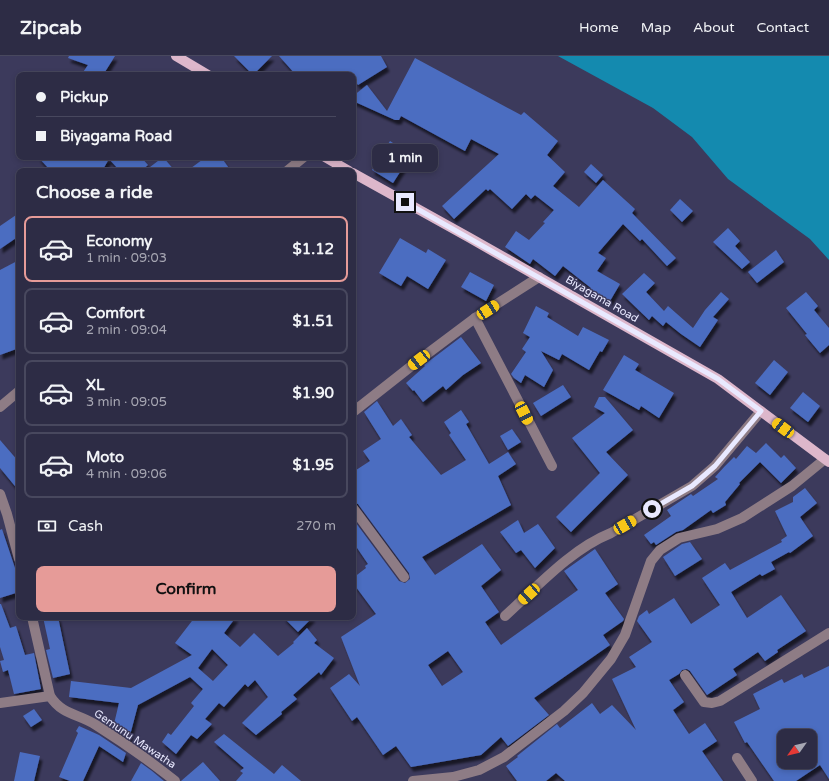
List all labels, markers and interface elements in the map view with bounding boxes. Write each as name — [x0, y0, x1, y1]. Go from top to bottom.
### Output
text: Zipcab — [20, 17, 82, 39]
text: Home — [579, 19, 619, 36]
text: Map — [641, 19, 671, 36]
text: About — [693, 19, 735, 36]
text: Contact — [757, 19, 809, 36]
text: Pickup — [60, 88, 108, 106]
text: Biyagama Road — [60, 127, 172, 145]
callout: 1 min — [372, 144, 438, 172]
text: 1 min — [388, 150, 422, 166]
text: Choose a ride — [36, 181, 153, 203]
route end — [396, 193, 414, 211]
icon: car — [38, 231, 74, 267]
text: Economy — [86, 232, 152, 250]
text: $1.12 — [293, 240, 334, 258]
text: 1 min · 09:03 — [86, 250, 167, 266]
street label: Biyagama Road — [563, 273, 641, 325]
car — [475, 298, 501, 322]
icon: car — [38, 303, 74, 339]
text: Comfort — [86, 304, 145, 322]
text: $1.51 — [293, 312, 334, 330]
text: 2 min · 09:04 — [86, 322, 167, 338]
car — [406, 348, 432, 372]
icon: car — [38, 375, 74, 411]
text: XL — [86, 376, 105, 394]
text: $1.90 — [293, 384, 334, 402]
text: 3 min · 09:05 — [86, 394, 167, 410]
car — [513, 400, 535, 426]
car — [770, 416, 796, 440]
icon: car — [38, 447, 74, 483]
text: Moto — [86, 448, 124, 466]
text: $1.95 — [293, 456, 334, 474]
text: 4 min · 09:06 — [86, 466, 167, 482]
route start — [643, 500, 661, 518]
car — [612, 514, 638, 536]
icon: cash — [36, 515, 58, 537]
text: Cash — [68, 517, 103, 535]
text: 270 m — [296, 518, 336, 534]
button: Confirm — [36, 566, 336, 612]
car — [516, 582, 542, 606]
street label: Gemunu Mawatha — [92, 707, 178, 771]
north arrow — [777, 729, 817, 769]
map controls — [777, 729, 817, 769]

